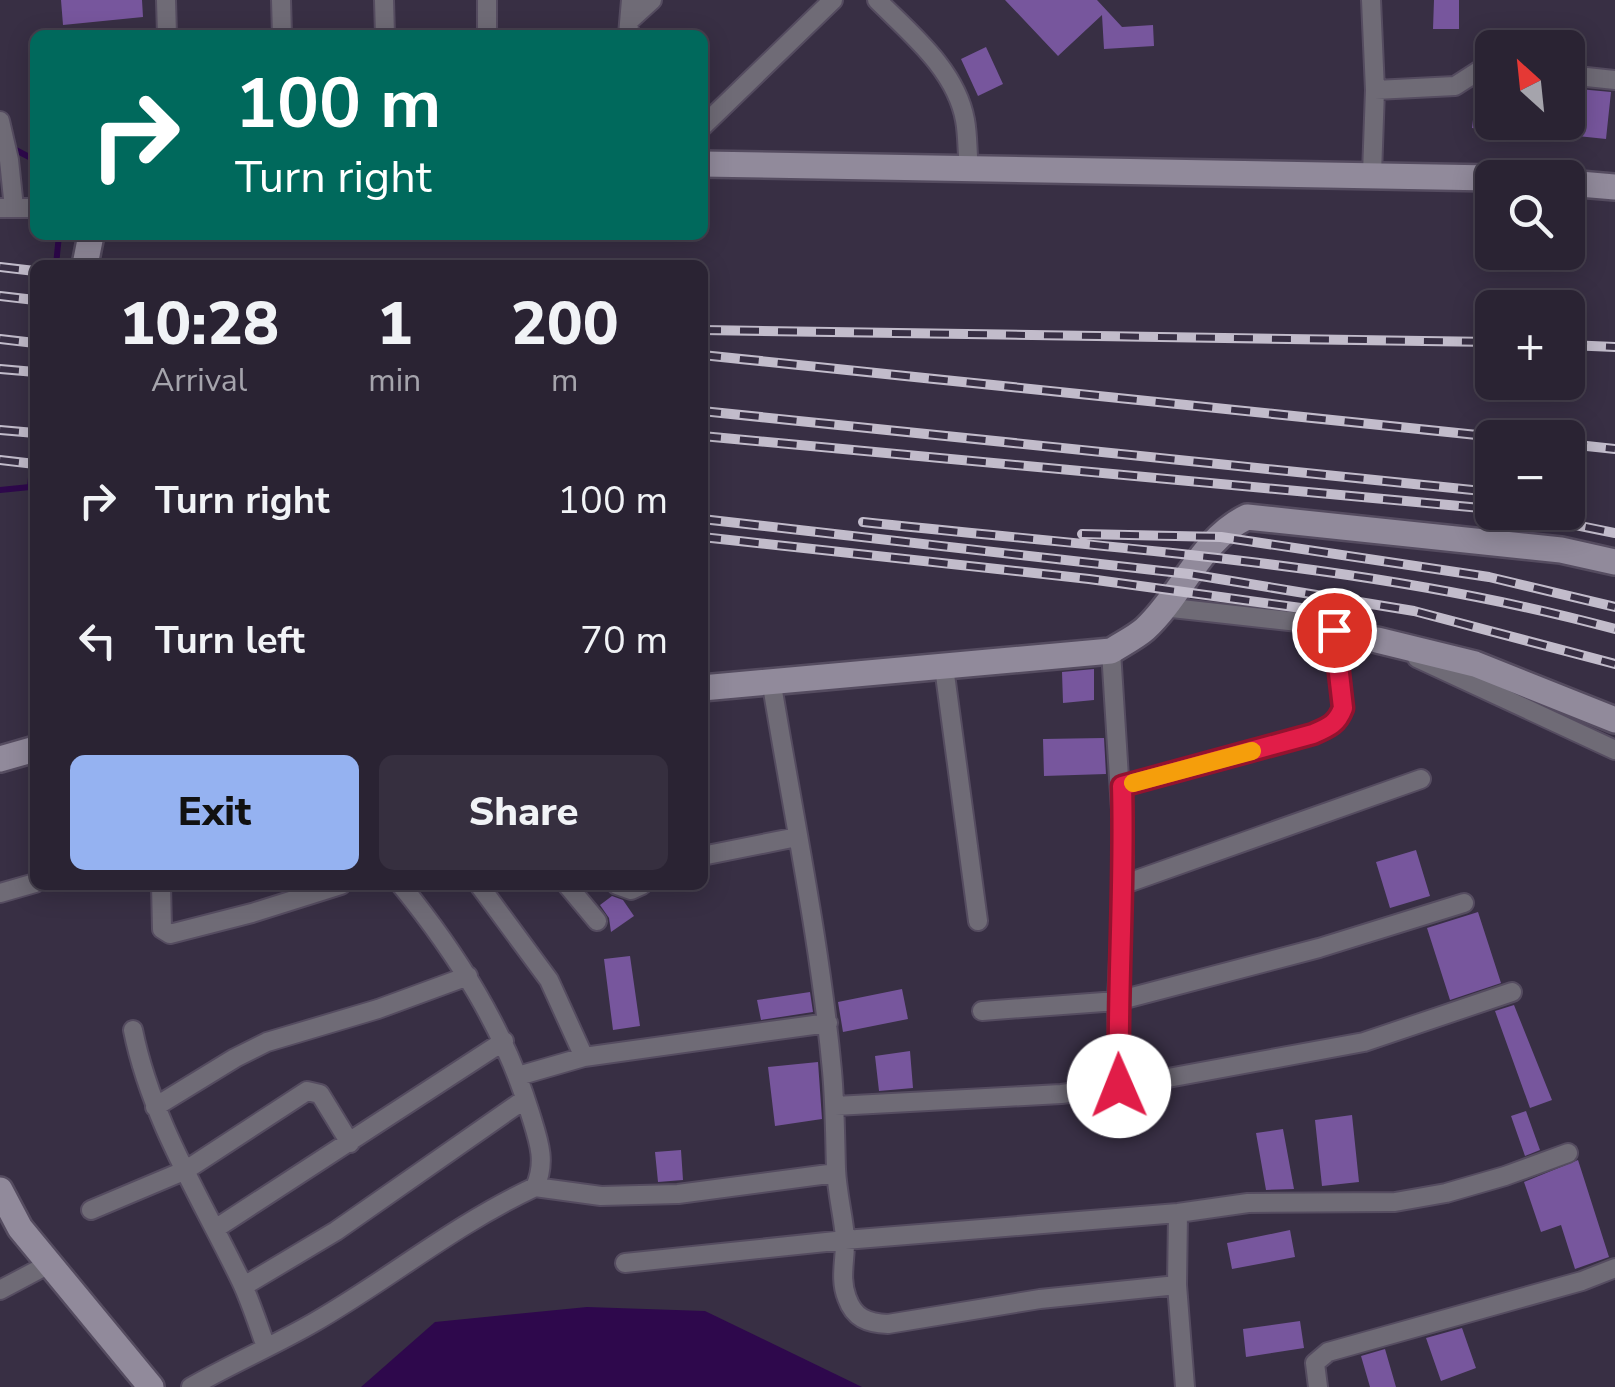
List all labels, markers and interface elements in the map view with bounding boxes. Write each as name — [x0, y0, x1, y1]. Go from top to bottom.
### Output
north arrow — [1475, 30, 1585, 140]
map controls — [1475, 30, 1585, 530]
text: 100 m — [235, 56, 441, 152]
icon: right — [70, 70, 200, 200]
text: Turn right — [235, 147, 432, 208]
button: search — [1475, 160, 1585, 270]
text: 10:28 — [119, 283, 279, 365]
text: 1 — [377, 283, 413, 365]
text: 200 — [511, 283, 619, 365]
button: + — [1475, 290, 1585, 400]
text: Arrival — [151, 359, 247, 402]
text: min — [368, 359, 421, 402]
text: m — [551, 359, 578, 402]
button: − — [1475, 420, 1585, 530]
icon: right — [70, 473, 125, 528]
text: Turn right — [155, 475, 330, 526]
text: 100 m — [557, 475, 668, 526]
pin — [1292, 588, 1377, 673]
icon: arrive — [1307, 603, 1362, 658]
icon: left — [70, 613, 125, 668]
text: Turn left — [155, 615, 305, 666]
text: 70 m — [580, 615, 668, 666]
button: Exit — [70, 755, 359, 870]
button: Share — [379, 755, 668, 870]
position arrow — [1067, 1034, 1171, 1138]

